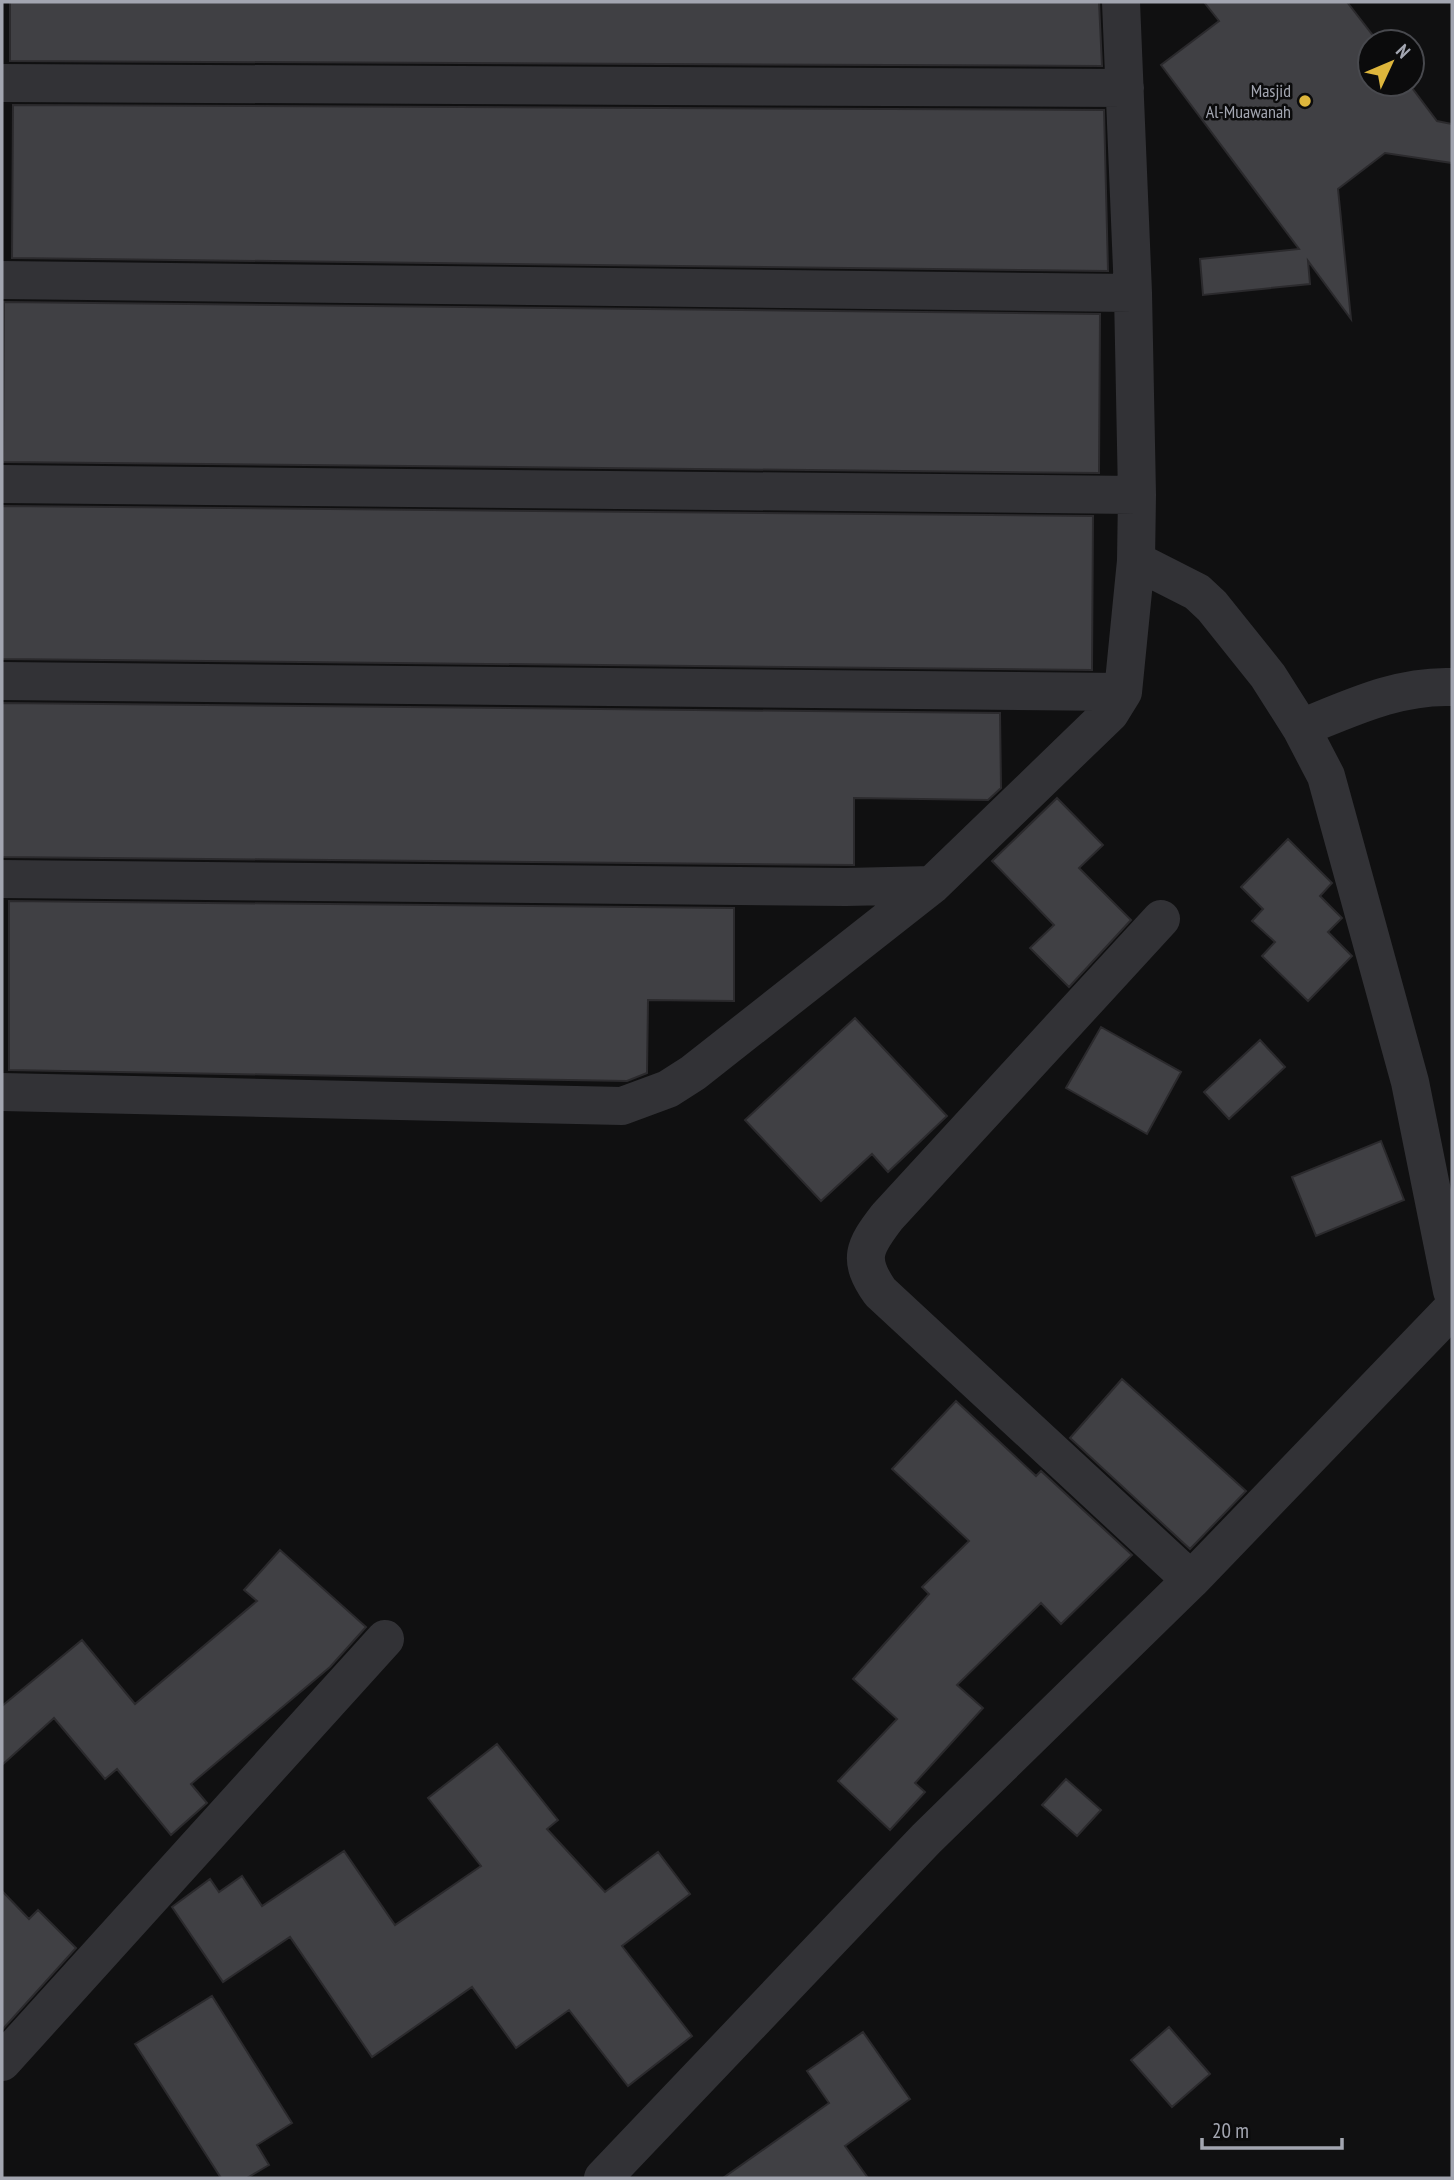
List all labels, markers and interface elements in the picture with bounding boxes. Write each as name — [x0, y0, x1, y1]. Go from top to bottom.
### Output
north arrow — [1356, 28, 1426, 98]
text: N — [1391, 39, 1415, 63]
place label: Masjid Al-Muawanah — [1206, 79, 1291, 123]
marker: Masjid Al-Muawanah — [1297, 93, 1313, 109]
scale bar — [1202, 2106, 1342, 2150]
text: 20 m — [1212, 2117, 1249, 2144]

